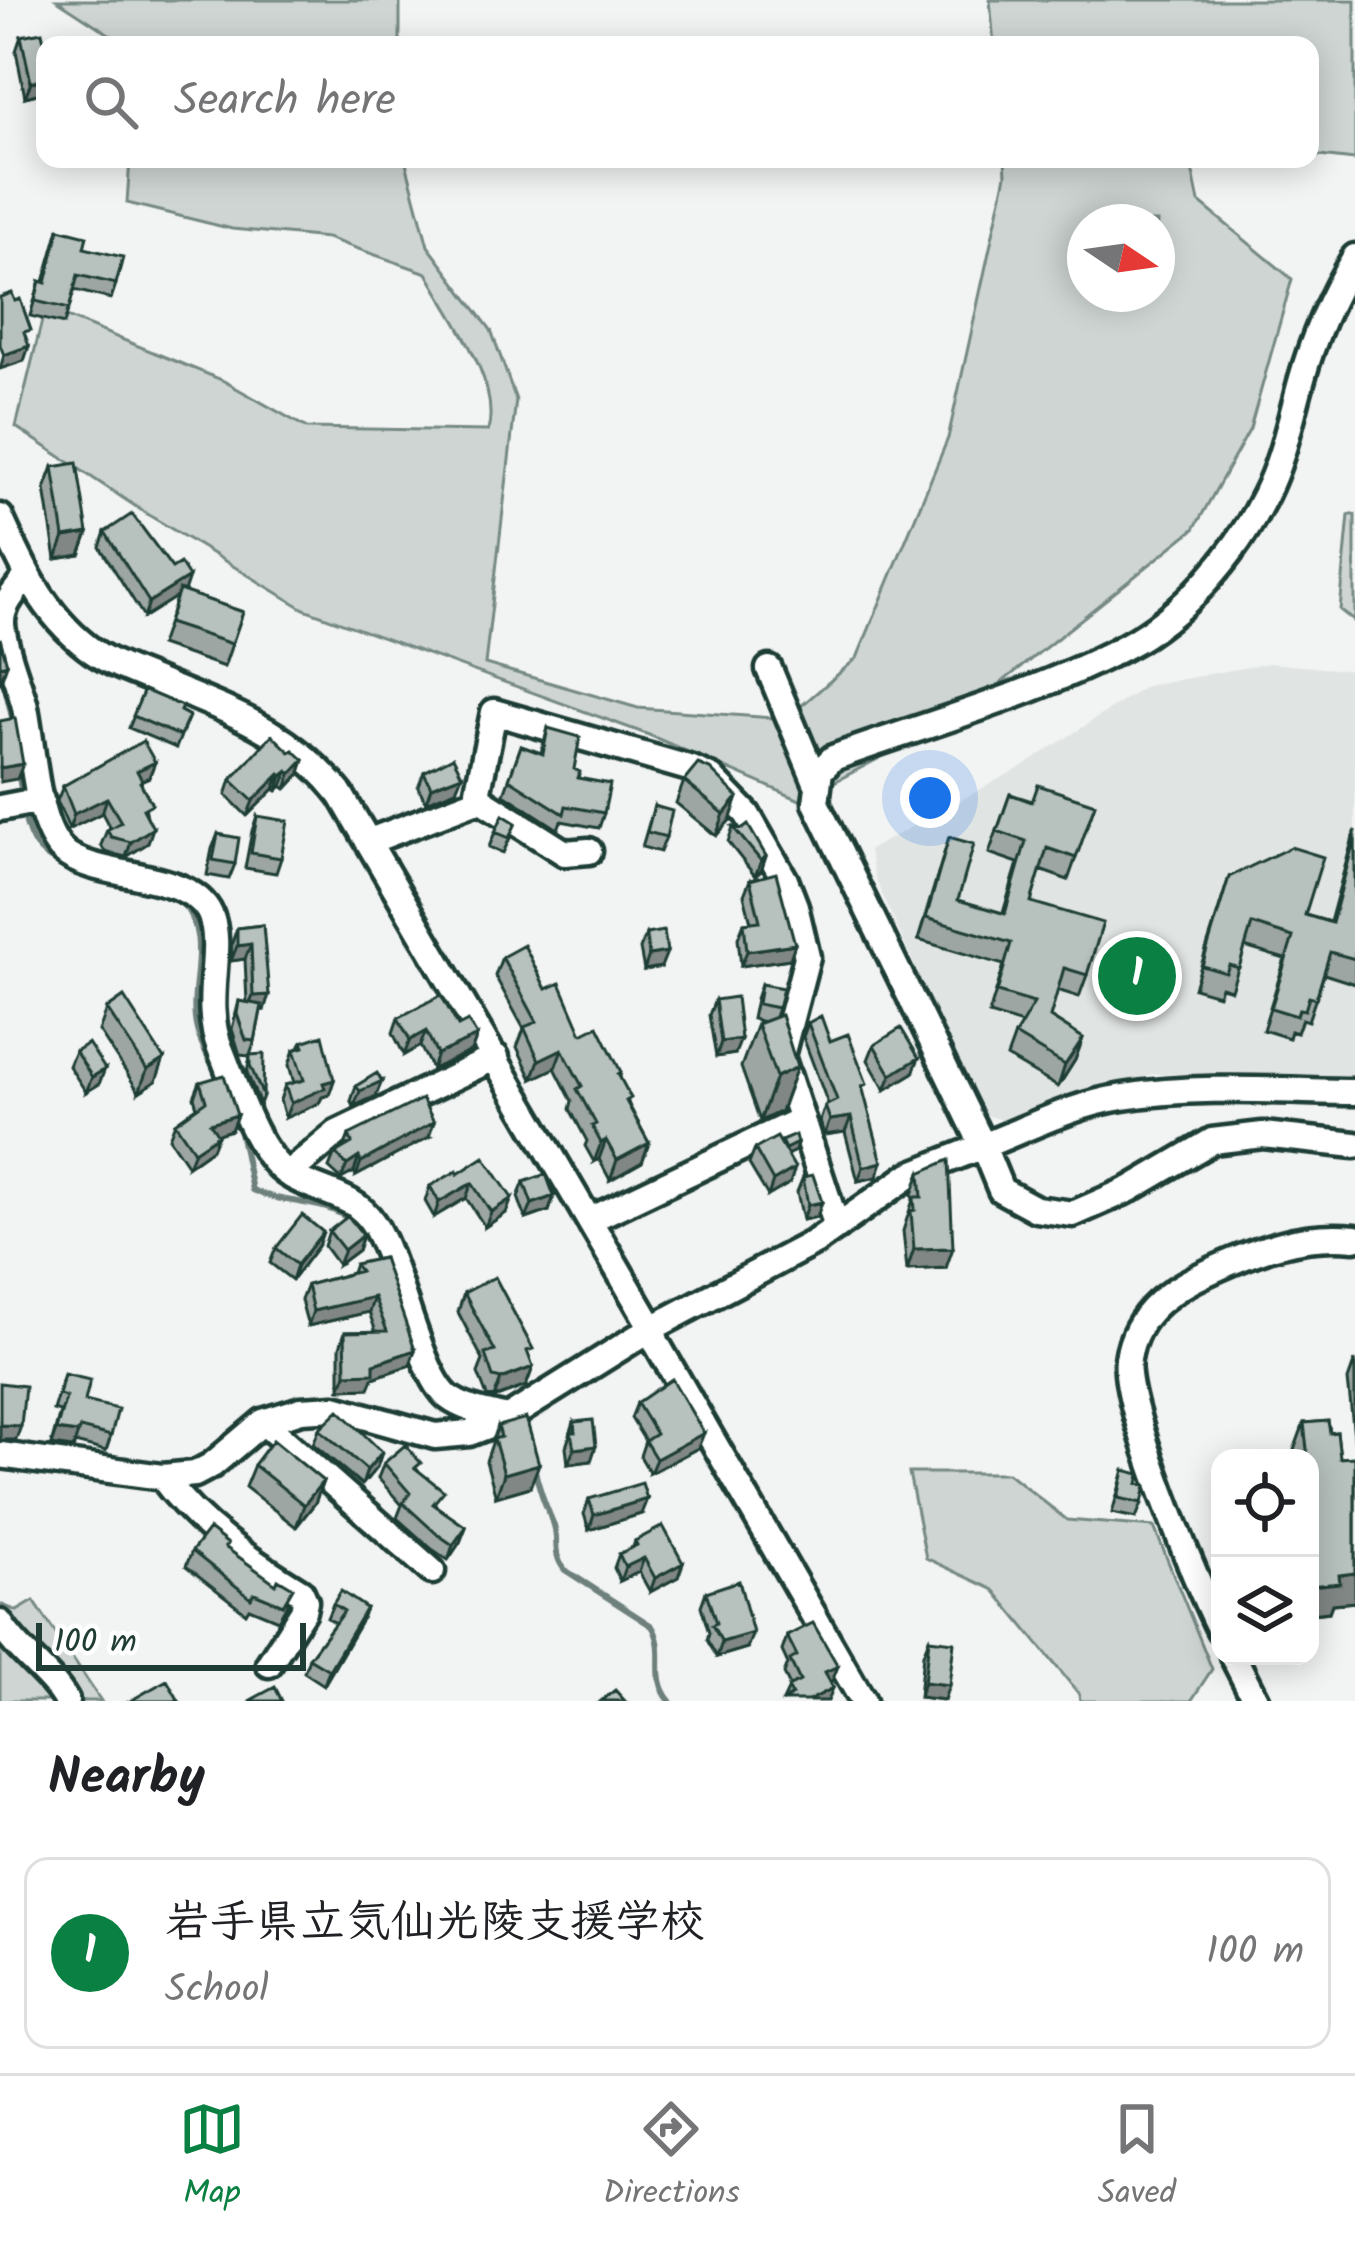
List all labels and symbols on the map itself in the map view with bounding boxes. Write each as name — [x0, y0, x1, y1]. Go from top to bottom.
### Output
north arrow — [1067, 204, 1175, 312]
your location — [900, 768, 960, 828]
pin: 1 — [1098, 931, 1176, 1021]
scale bar — [36, 1617, 306, 1670]

